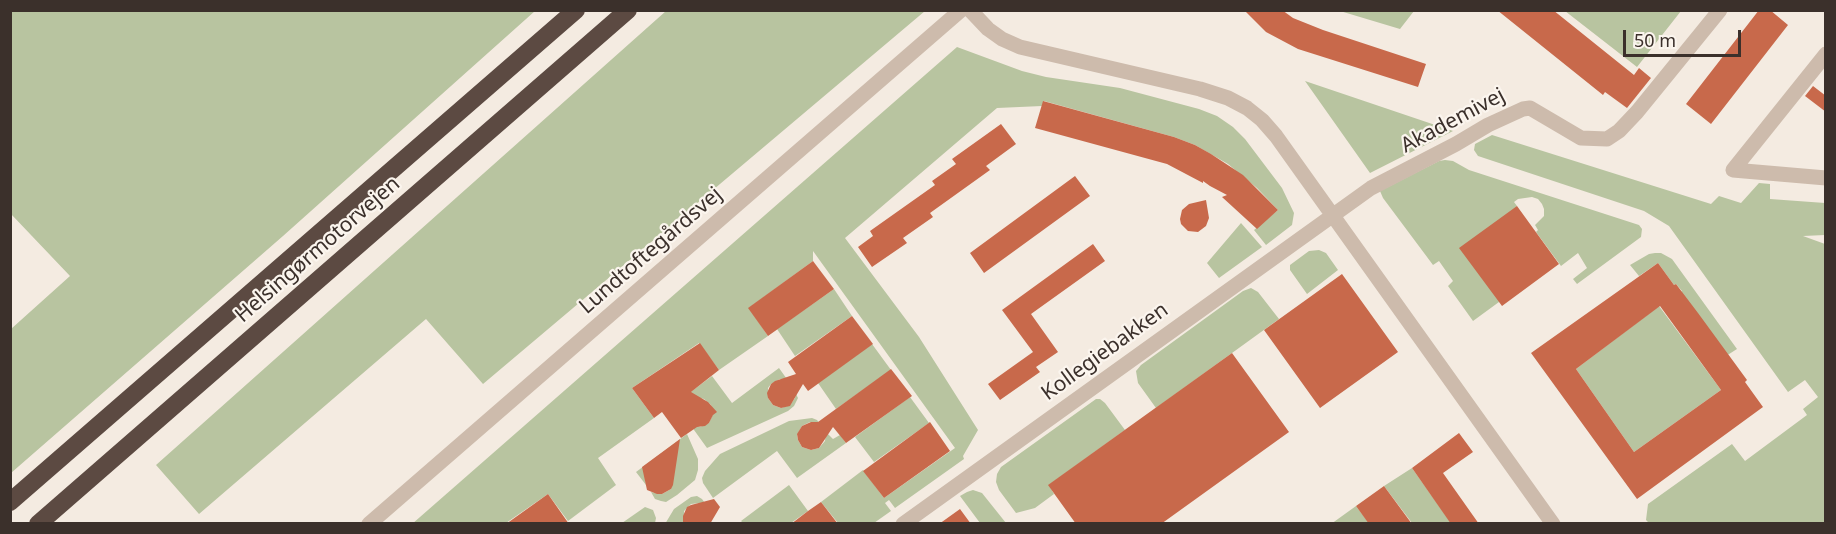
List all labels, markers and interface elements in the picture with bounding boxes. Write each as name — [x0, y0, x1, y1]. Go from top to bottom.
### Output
scale bar — [1626, 18, 1744, 56]
text: 50 m — [1634, 28, 1676, 52]
street label: Akademivej — [1397, 83, 1509, 159]
street label: Helsingørmotorvejen — [231, 172, 405, 328]
street label: Lundtoftegårdsvej — [575, 182, 727, 320]
street label: Kollegiebakken — [1037, 298, 1173, 406]

